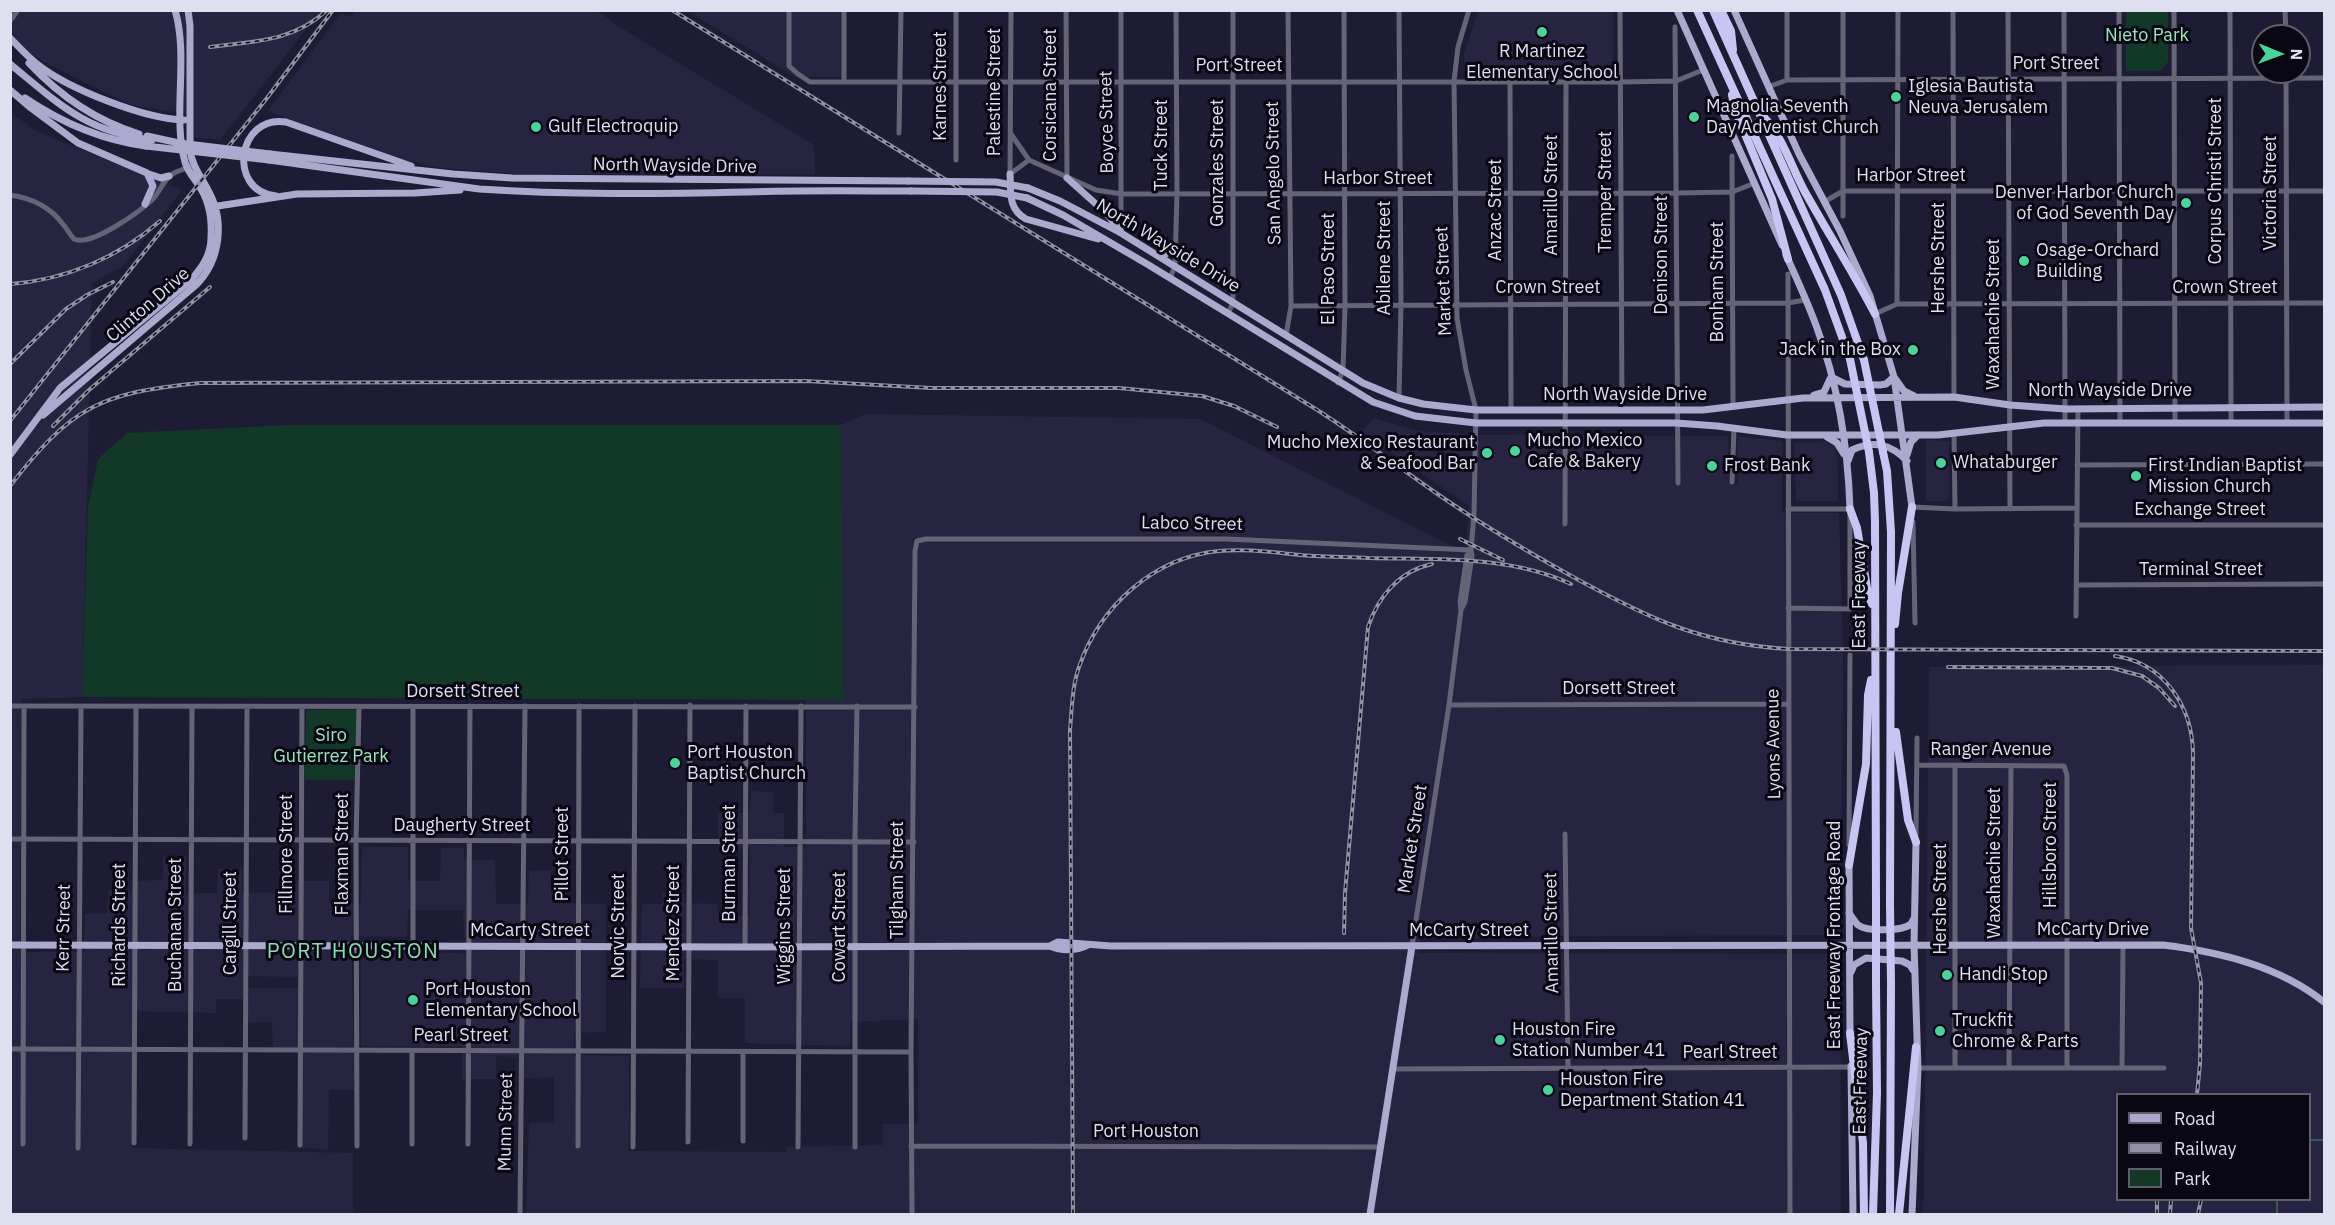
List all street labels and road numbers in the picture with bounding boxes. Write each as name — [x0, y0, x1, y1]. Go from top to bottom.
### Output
street label: Palestine Street — [984, 28, 1006, 156]
street label: Corsicana Street — [1040, 28, 1062, 162]
street label: Karnes Street — [930, 31, 952, 141]
street label: Port Street — [2012, 53, 2100, 75]
street label: Port Street — [1195, 55, 1283, 77]
street label: Boyce Street — [1095, 70, 1119, 174]
street label: Corpus Christi Street — [2205, 97, 2227, 265]
street label: Tuck Street — [1151, 99, 1173, 191]
street label: Gonzales Street — [1207, 99, 1229, 227]
street label: San Angelo Street — [1262, 101, 1286, 245]
street label: Tremper Street — [1595, 131, 1617, 253]
street label: Amarillo Street — [1541, 134, 1563, 256]
street label: Victoria Street — [2260, 135, 2282, 251]
street label: North Wayside Drive — [593, 154, 757, 178]
street label: Anzac Street — [1485, 159, 1507, 261]
street label: Harbor Street — [1856, 165, 1966, 187]
street label: Harbor Street — [1323, 168, 1433, 190]
street label: North Wayside Drive — [1092, 194, 1244, 298]
street label: Denison Street — [1651, 195, 1673, 315]
street label: Abilene Street — [1374, 201, 1396, 315]
street label: Hershe Street — [1928, 202, 1950, 314]
street label: El Paso Street — [1318, 213, 1340, 325]
street label: Bonham Street — [1707, 221, 1729, 343]
street label: Market Street — [1431, 226, 1457, 336]
street label: Waxahachie Street — [1983, 238, 2005, 390]
street label: Clinton Drive — [102, 263, 194, 347]
street label: Crown Street — [1495, 277, 1601, 299]
street label: Crown Street — [2172, 277, 2278, 299]
street label: North Wayside Drive — [2028, 380, 2192, 402]
street label: North Wayside Drive — [1543, 384, 1707, 406]
street label: Exchange Street — [2134, 499, 2266, 521]
street label: Labco Street — [1141, 512, 1243, 536]
street label: East Freeway — [1849, 541, 1871, 649]
street label: Terminal Street — [2139, 559, 2263, 581]
street label: Dorsett Street — [1562, 678, 1676, 700]
street label: Dorsett Street — [406, 681, 520, 703]
street label: Lyons Avenue — [1762, 689, 1786, 799]
street label: Ranger Avenue — [1930, 739, 2052, 761]
street label: Hillsboro Street — [2040, 782, 2062, 908]
street label: Market Street — [1394, 783, 1432, 895]
street label: Waxahachie Street — [1984, 787, 2006, 939]
street label: Flaxman Street — [332, 793, 354, 915]
street label: Fillmore Street — [276, 794, 298, 914]
street label: Burman Street — [719, 804, 741, 922]
street label: Pillot Street — [552, 806, 574, 902]
street label: Daugherty Street — [393, 815, 531, 837]
street label: Tilgham Street — [887, 821, 909, 939]
street label: East Freeway Frontage Road — [1824, 821, 1846, 1049]
street label: Hershe Street — [1930, 843, 1952, 955]
street label: Buchanan Street — [165, 858, 187, 992]
street label: Richards Street — [109, 863, 131, 987]
street label: Mendez Street — [663, 865, 685, 981]
street label: Wiggins Street — [774, 868, 796, 984]
street label: Cargill Street — [220, 871, 242, 975]
street label: Cowart Street — [829, 871, 851, 983]
street label: Amarillo Street — [1540, 872, 1564, 994]
street label: Norvic Street — [608, 873, 630, 979]
street label: Kerr Street — [52, 884, 76, 972]
street label: McCarty Drive — [2037, 919, 2149, 941]
street label: McCarty Street — [470, 920, 590, 942]
street label: McCarty Street — [1409, 920, 1529, 942]
street label: Pearl Street — [413, 1025, 509, 1047]
street label: East Freeway — [1849, 1027, 1873, 1135]
street label: Pearl Street — [1682, 1042, 1778, 1064]
street label: Munn Street — [494, 1072, 518, 1172]
street label: Port Houston — [1093, 1121, 1199, 1143]

